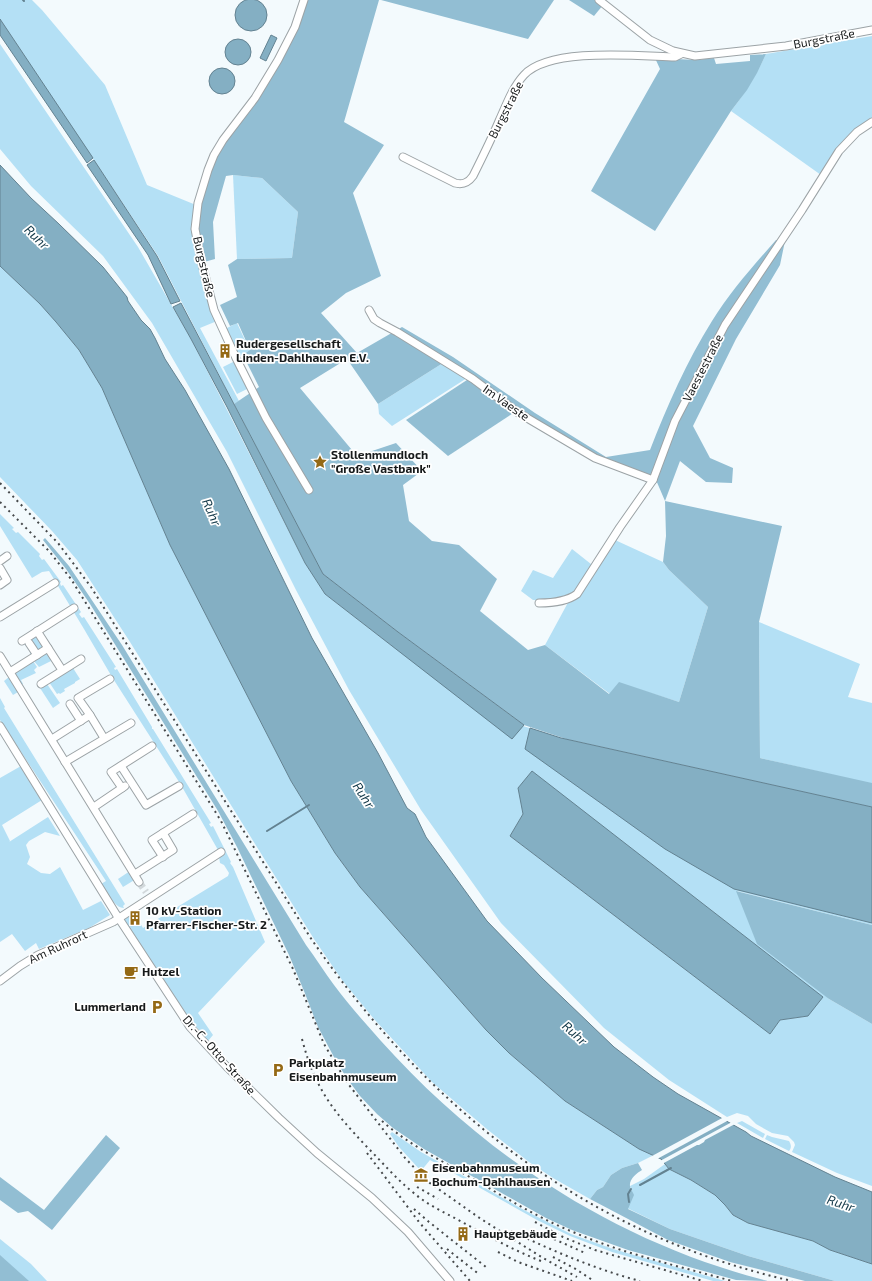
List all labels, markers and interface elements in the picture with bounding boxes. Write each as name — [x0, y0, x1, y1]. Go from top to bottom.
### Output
street label: Burgstraße — [792, 25, 856, 51]
street label: Burgstraße — [485, 79, 526, 141]
water label: Ruhr — [21, 221, 53, 253]
street label: Burgstraße — [191, 235, 219, 299]
street label: Vaestestraße — [679, 332, 725, 404]
place label: Rudergesellschaft Linden-Dahlhausen E.V. — [236, 336, 369, 364]
building icon: Rudergesellschaft Linden-Dahlhausen E.V. — [217, 343, 233, 359]
street label: Im Vaeste — [481, 381, 532, 423]
place label: Stollenmundloch "Große Vastbank" — [331, 447, 431, 475]
place icon: Stollenmundloch "Große Vastbank" — [312, 454, 328, 470]
water label: Ruhr — [199, 496, 225, 529]
water label: Ruhr — [350, 779, 379, 812]
place label: 10 kV-Station Pfarrer-Fischer-Str. 2 — [146, 903, 267, 931]
building icon: 10 kV-Station Pfarrer-Fischer-Str. 2 — [127, 910, 143, 926]
street label: Am Ruhrort — [26, 926, 89, 966]
cafe icon: Hutzel — [123, 964, 139, 980]
place label: Hutzel — [142, 964, 179, 978]
place label: Lummerland — [74, 999, 146, 1013]
parking icon: Lummerland — [149, 999, 165, 1015]
street label: Dr.-C.-Otto-Straße — [181, 1012, 259, 1097]
water label: Ruhr — [559, 1018, 591, 1049]
place label: Parkplatz Eisenbahnmuseum — [289, 1055, 397, 1083]
parking icon: Parkplatz Eisenbahnmuseum — [270, 1062, 286, 1078]
place label: Eisenbahnmuseum Bochum-Dahlhausen — [432, 1160, 550, 1188]
museum icon: Eisenbahnmuseum Bochum-Dahlhausen — [413, 1167, 429, 1183]
water label: Ruhr — [825, 1191, 858, 1215]
building icon: Hauptgebäude — [455, 1226, 471, 1242]
place label: Hauptgebäude — [474, 1226, 557, 1240]

